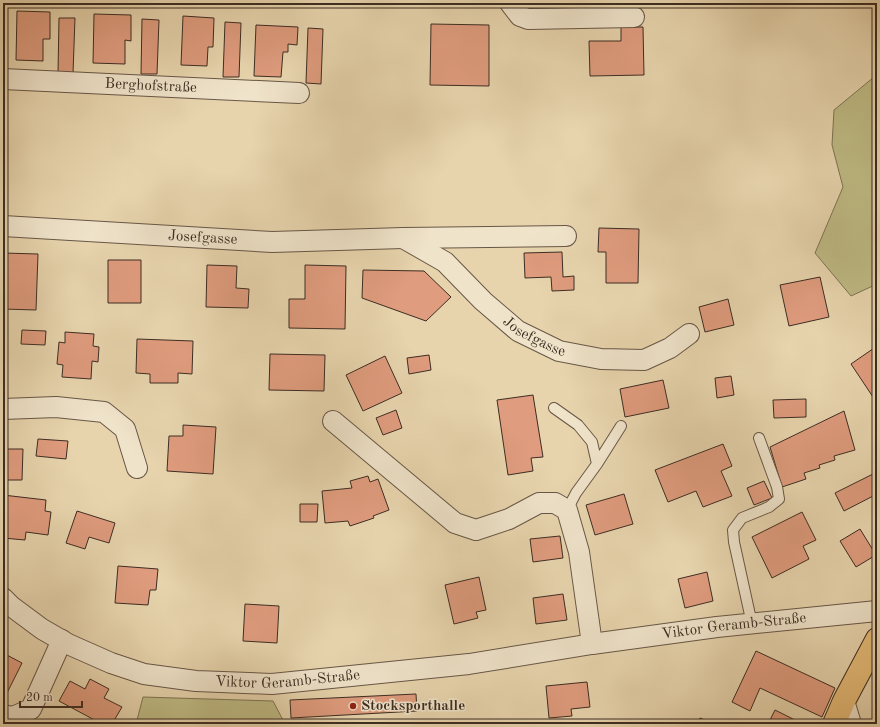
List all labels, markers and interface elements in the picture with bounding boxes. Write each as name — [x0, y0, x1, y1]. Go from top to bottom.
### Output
street label: Berghofstraße — [104, 76, 197, 96]
street label: Josefgasse — [168, 228, 238, 247]
street label: Josefgasse — [500, 314, 567, 360]
street label: Viktor Geramb-Straße — [661, 611, 807, 642]
street label: Viktor Geramb-Straße — [215, 668, 361, 691]
scale bar — [20, 683, 82, 709]
text: 20 m — [26, 692, 53, 704]
place label: Stocksporthalle — [361, 699, 465, 714]
marker: Stocksporthalle — [348, 701, 358, 711]

